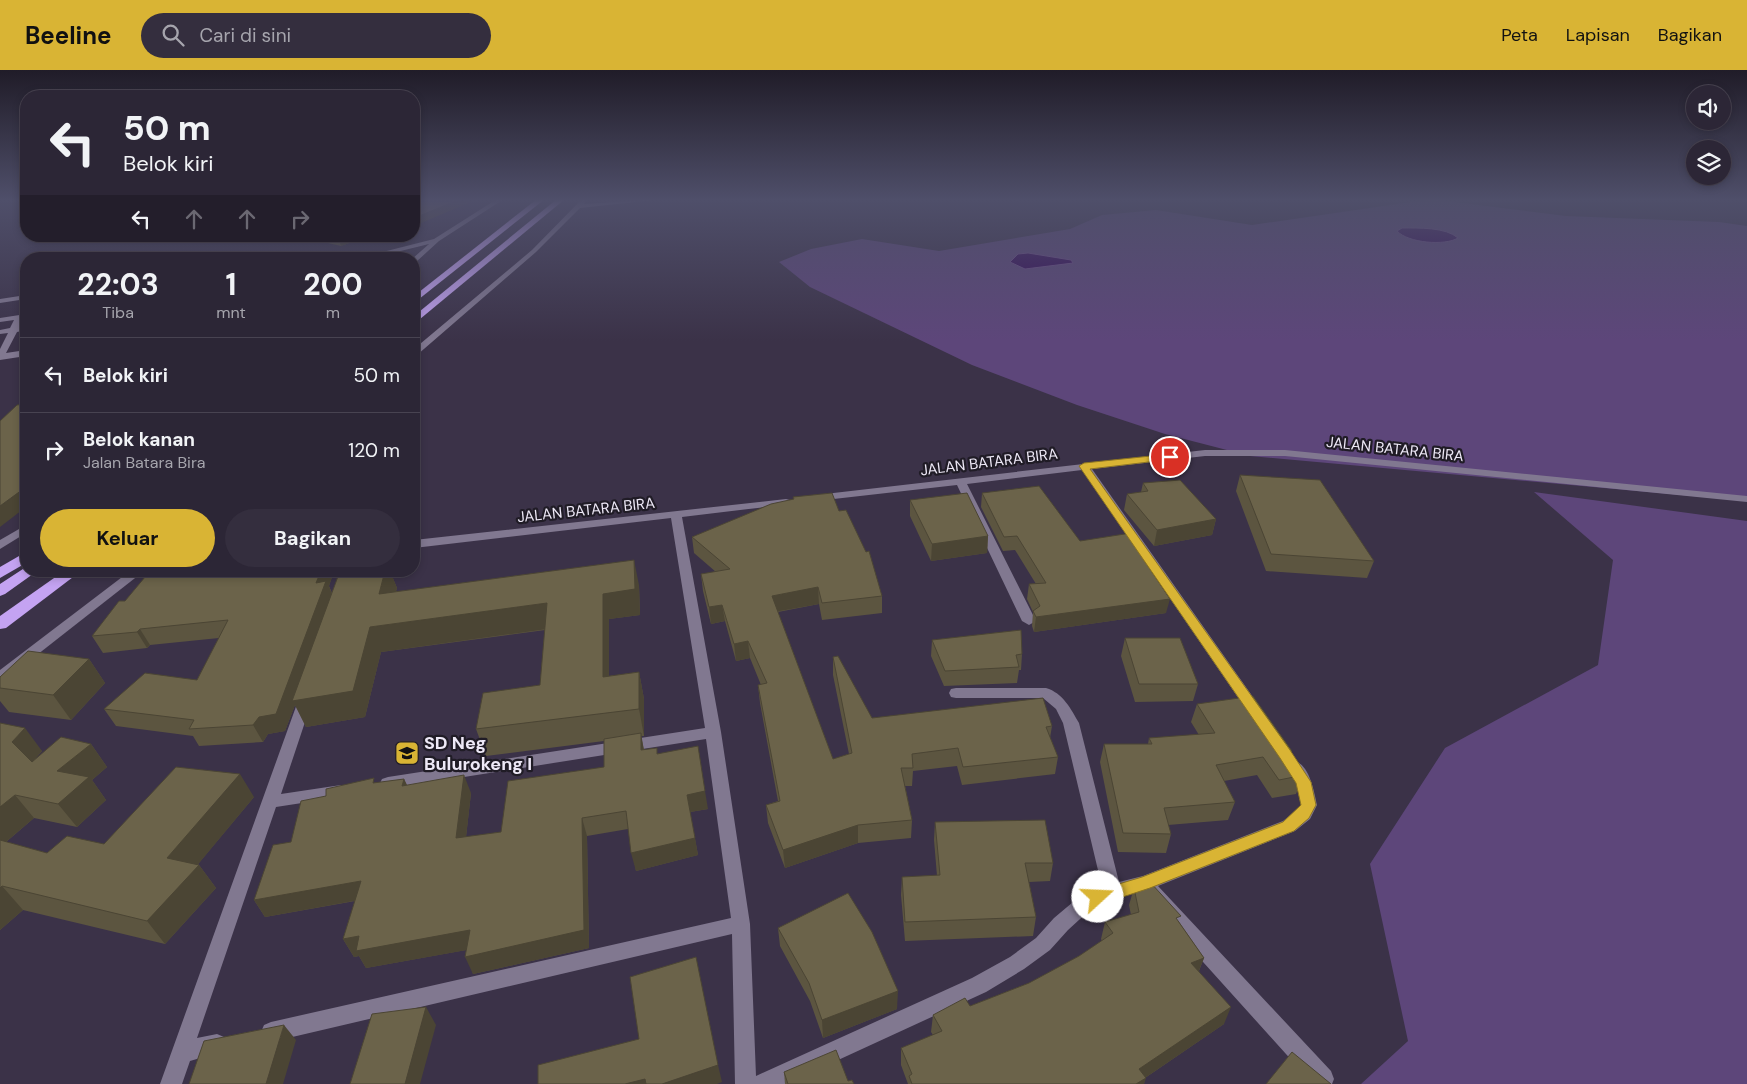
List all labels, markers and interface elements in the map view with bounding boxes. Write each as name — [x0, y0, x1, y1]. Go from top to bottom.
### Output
search box — [141, 13, 491, 58]
text: Beeline — [25, 20, 111, 51]
icon: search — [159, 21, 187, 49]
text: Cari di sini — [199, 23, 291, 48]
text: Peta — [1501, 23, 1538, 47]
text: Lapisan — [1566, 23, 1630, 47]
text: Bagikan — [1658, 23, 1722, 47]
map controls — [1686, 85, 1731, 185]
button: sound — [1686, 85, 1731, 130]
text: 50 m — [123, 105, 211, 151]
icon: left — [40, 110, 105, 175]
button: layers — [1686, 140, 1731, 185]
text: Belok kiri — [123, 149, 213, 178]
icon: left — [127, 205, 155, 233]
icon: ahead — [180, 205, 208, 233]
icon: ahead — [233, 205, 261, 233]
icon: right — [286, 205, 314, 233]
text: 22:03 — [77, 265, 159, 304]
text: 1 — [226, 265, 236, 304]
text: 200 — [303, 265, 363, 304]
text: Tiba — [102, 302, 134, 323]
text: mnt — [216, 302, 246, 323]
text: m — [326, 302, 340, 323]
icon: left — [40, 361, 68, 389]
text: Belok kiri — [83, 363, 168, 388]
text: 50 m — [353, 363, 400, 388]
text: Belok kanan — [83, 427, 195, 452]
street label: JALAN BATARA BIRA — [1325, 432, 1465, 466]
icon: right — [40, 436, 68, 464]
pin — [1149, 436, 1191, 478]
text: 120 m — [348, 438, 400, 463]
icon: arrive — [1156, 443, 1184, 471]
street label: JALAN BATARA BIRA — [919, 444, 1059, 480]
text: Jalan Batara Bira — [83, 452, 206, 473]
street label: JALAN BATARA BIRA — [516, 493, 656, 527]
button: Keluar — [40, 509, 215, 567]
button: Bagikan — [225, 509, 400, 567]
place label: SD Neg Bulurokeng I — [424, 731, 532, 776]
school or university icon: SD Neg Bulurokeng I — [394, 740, 420, 766]
position arrow — [1071, 870, 1123, 922]

